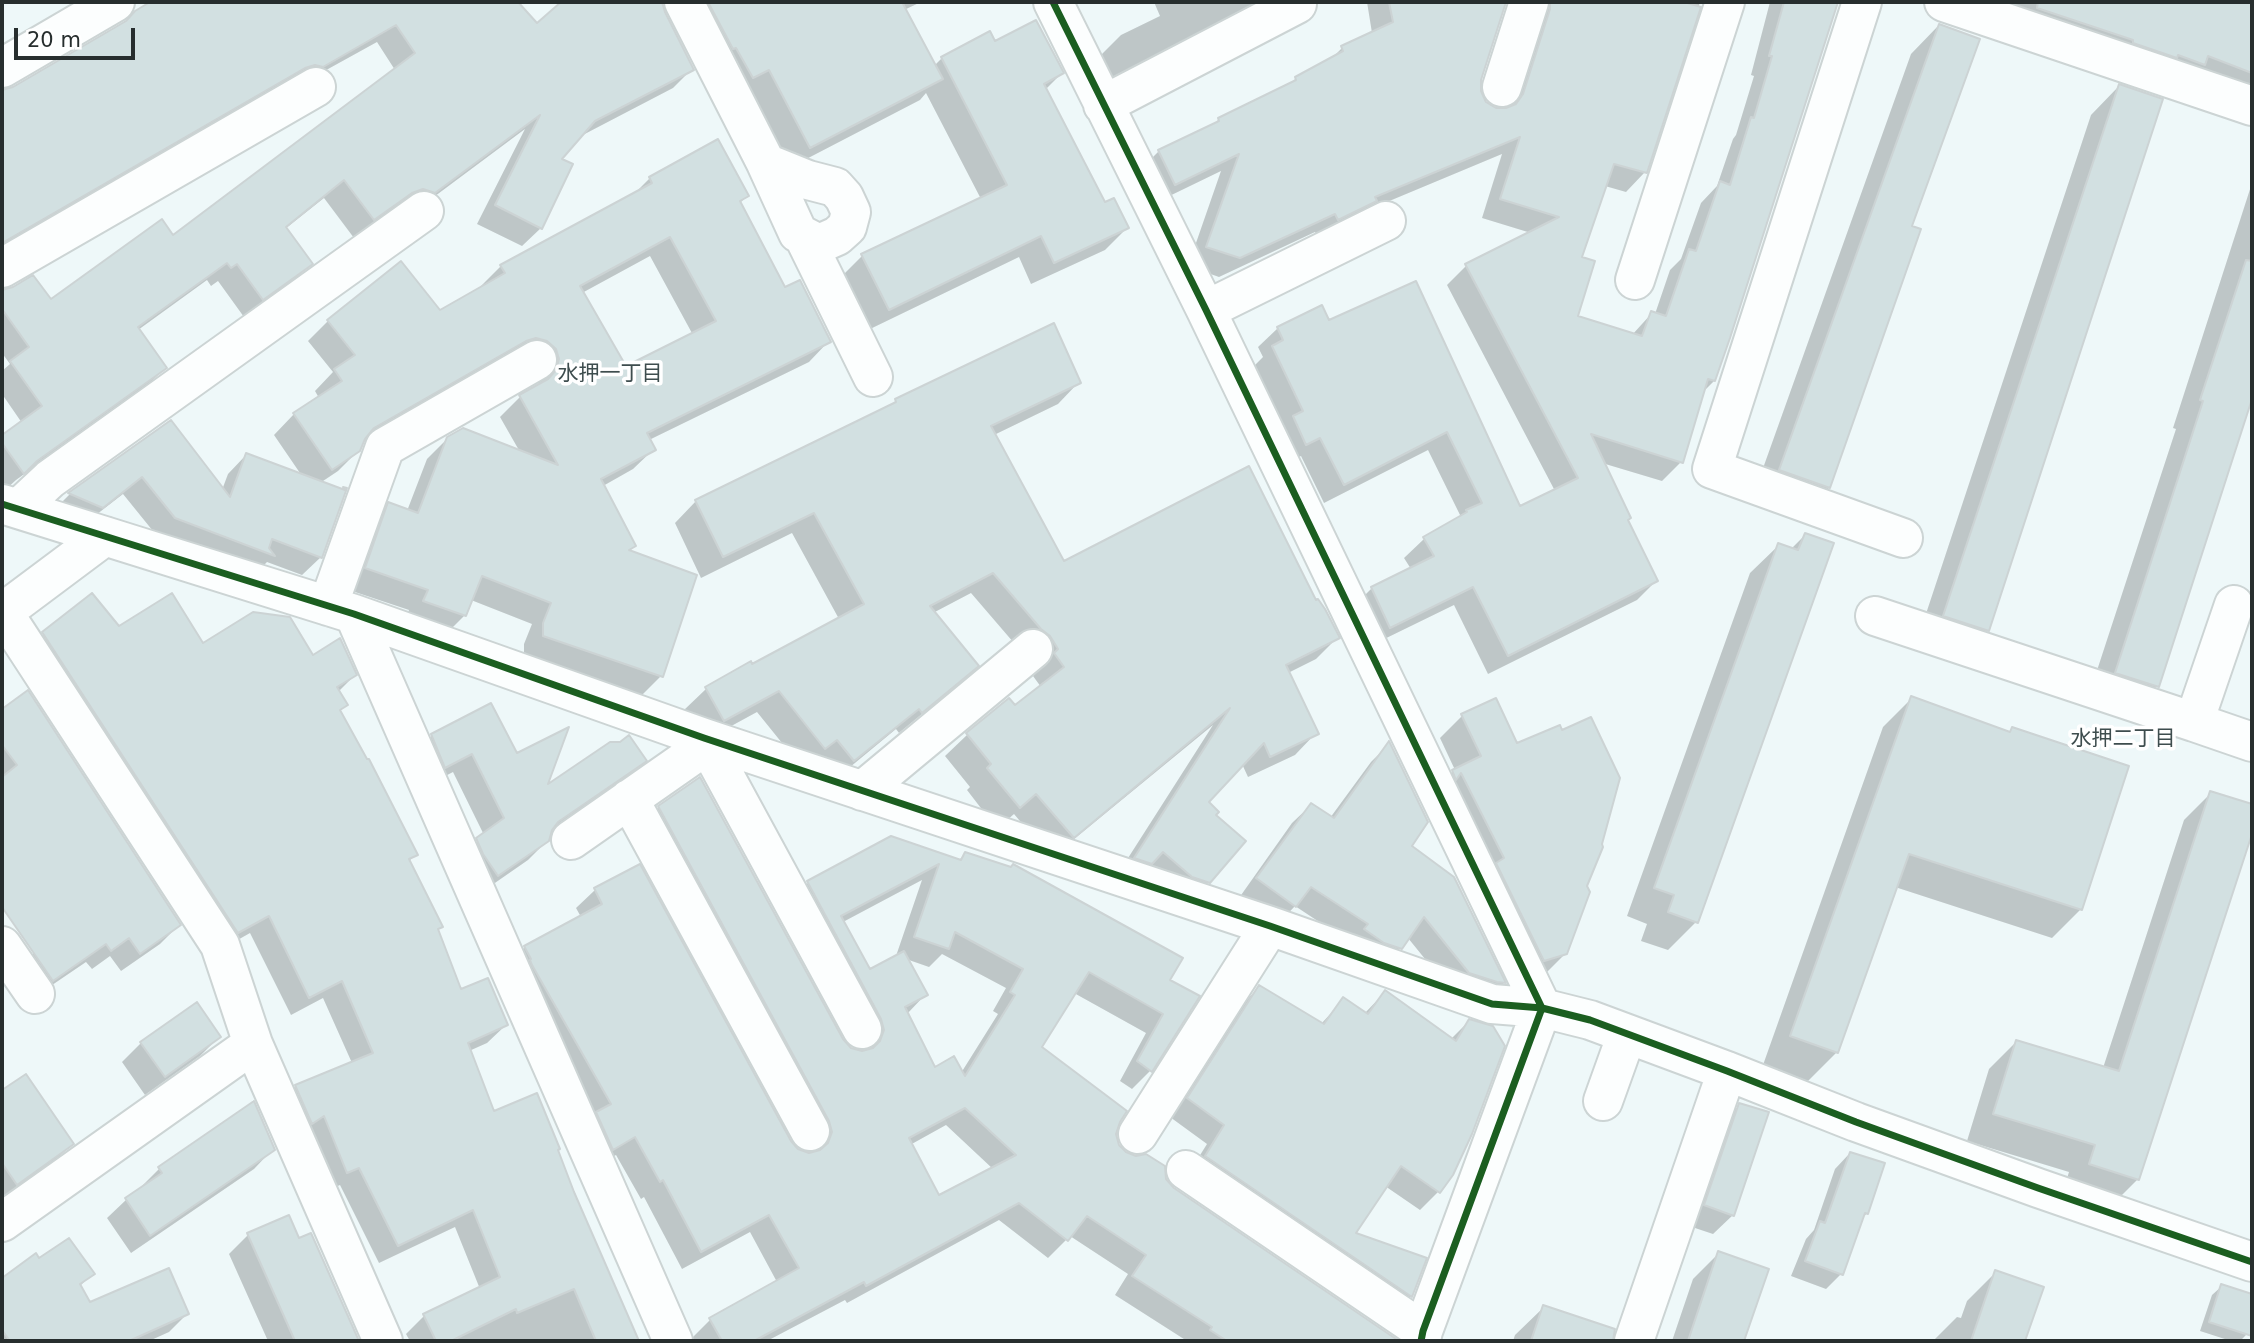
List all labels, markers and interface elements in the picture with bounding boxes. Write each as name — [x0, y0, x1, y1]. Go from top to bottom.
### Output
scale bar — [18, 14, 138, 58]
text: 20 m — [27, 28, 81, 52]
district label: 水押一丁目 — [558, 362, 662, 388]
district label: 水押二丁目 — [2071, 727, 2175, 753]

